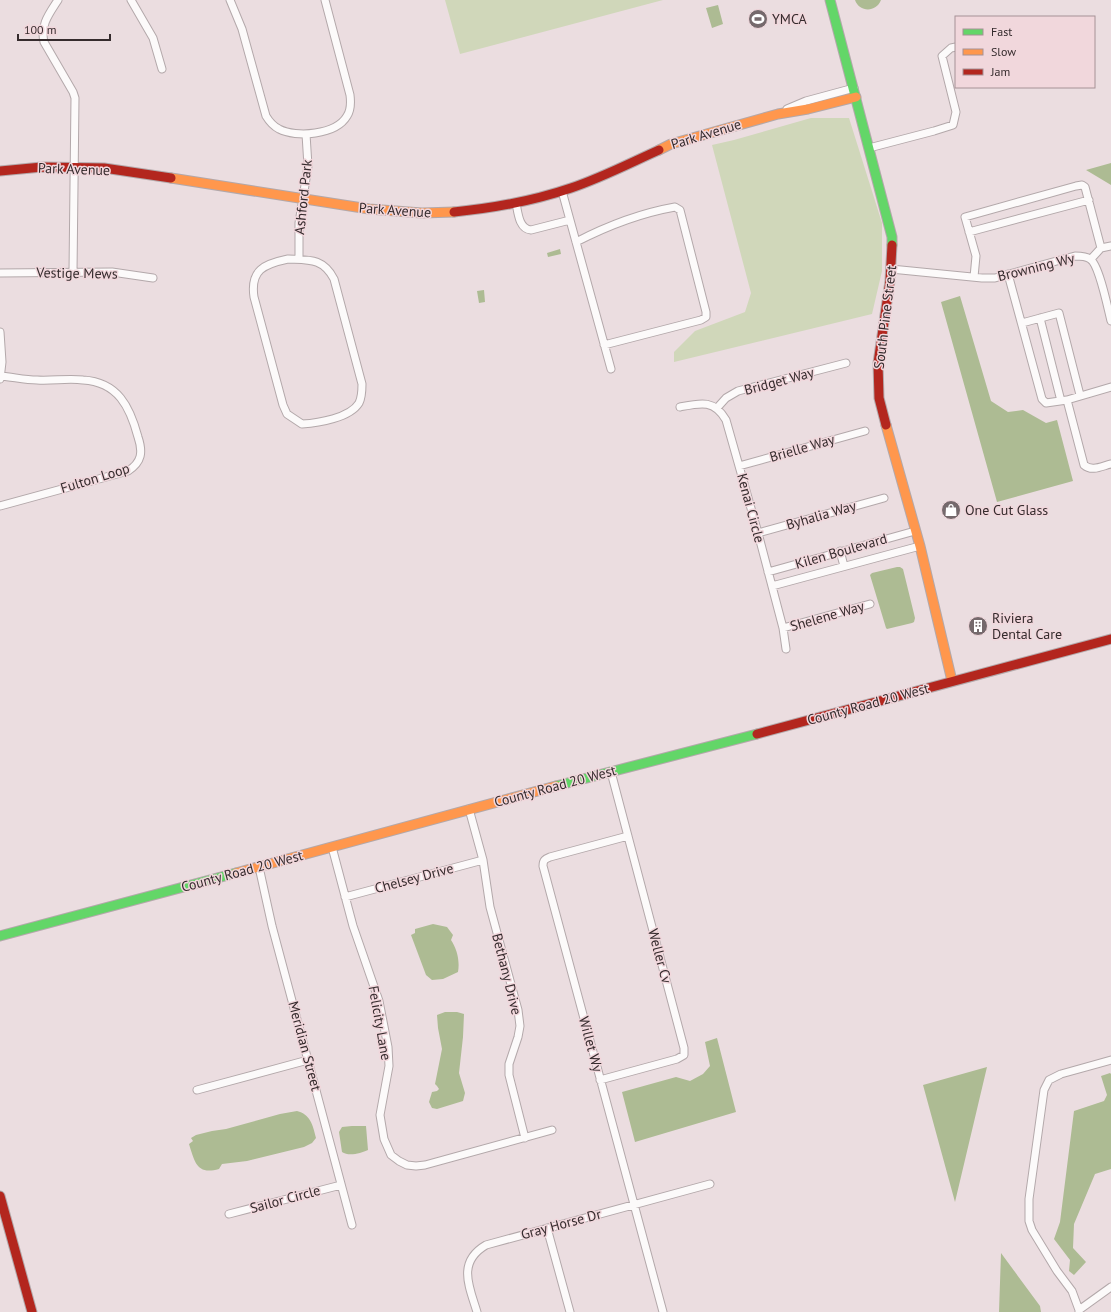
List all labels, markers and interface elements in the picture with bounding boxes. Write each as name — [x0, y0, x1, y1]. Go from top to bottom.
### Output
sports icon: YMCA — [747, 8, 769, 30]
place label: YMCA — [772, 10, 807, 28]
scale bar — [18, 16, 110, 42]
legend — [955, 16, 1095, 88]
text: 100 m — [24, 22, 57, 37]
text: Fast — [991, 24, 1012, 39]
text: Slow — [991, 44, 1016, 59]
text: Jam — [990, 64, 1010, 79]
street label: Park Avenue — [669, 115, 743, 153]
street label: Ashford Park — [290, 158, 316, 235]
street label: Park Avenue — [38, 159, 110, 179]
street label: Park Avenue — [358, 198, 432, 222]
street label: Browning Wy — [996, 249, 1077, 285]
street label: Vestige Mews — [35, 263, 118, 283]
street label: South Pine Street — [870, 264, 900, 370]
street label: Bridget Way — [742, 363, 816, 399]
street label: Brielle Way — [767, 430, 837, 466]
street label: Fulton Loop — [58, 459, 132, 497]
street label: Kenai Circle — [733, 471, 769, 545]
street label: Byhalia Way — [784, 496, 859, 534]
shop icon: One Cut Glass — [940, 499, 962, 521]
place label: One Cut Glass — [965, 501, 1048, 519]
street label: Kilen Boulevard — [793, 529, 889, 573]
street label: Shelene Way — [788, 597, 867, 635]
place label: Riviera Dental Care — [992, 609, 1062, 643]
building icon: Riviera Dental Care — [967, 615, 989, 637]
street label: County Road 20 West — [805, 679, 931, 729]
street label: County Road 20 West — [492, 761, 618, 811]
street label: County Road 20 West — [179, 846, 305, 896]
street label: Chelsey Drive — [373, 859, 455, 897]
street label: Weller Cv — [644, 927, 676, 986]
street label: Bethany Drive — [488, 931, 526, 1017]
street label: Felicity Lane — [365, 984, 395, 1062]
street label: Meridian Street — [284, 999, 326, 1093]
street label: Willet Wy — [575, 1014, 607, 1074]
street label: Sailor Circle — [248, 1181, 322, 1217]
street label: Gray Horse Dr — [519, 1205, 603, 1243]

